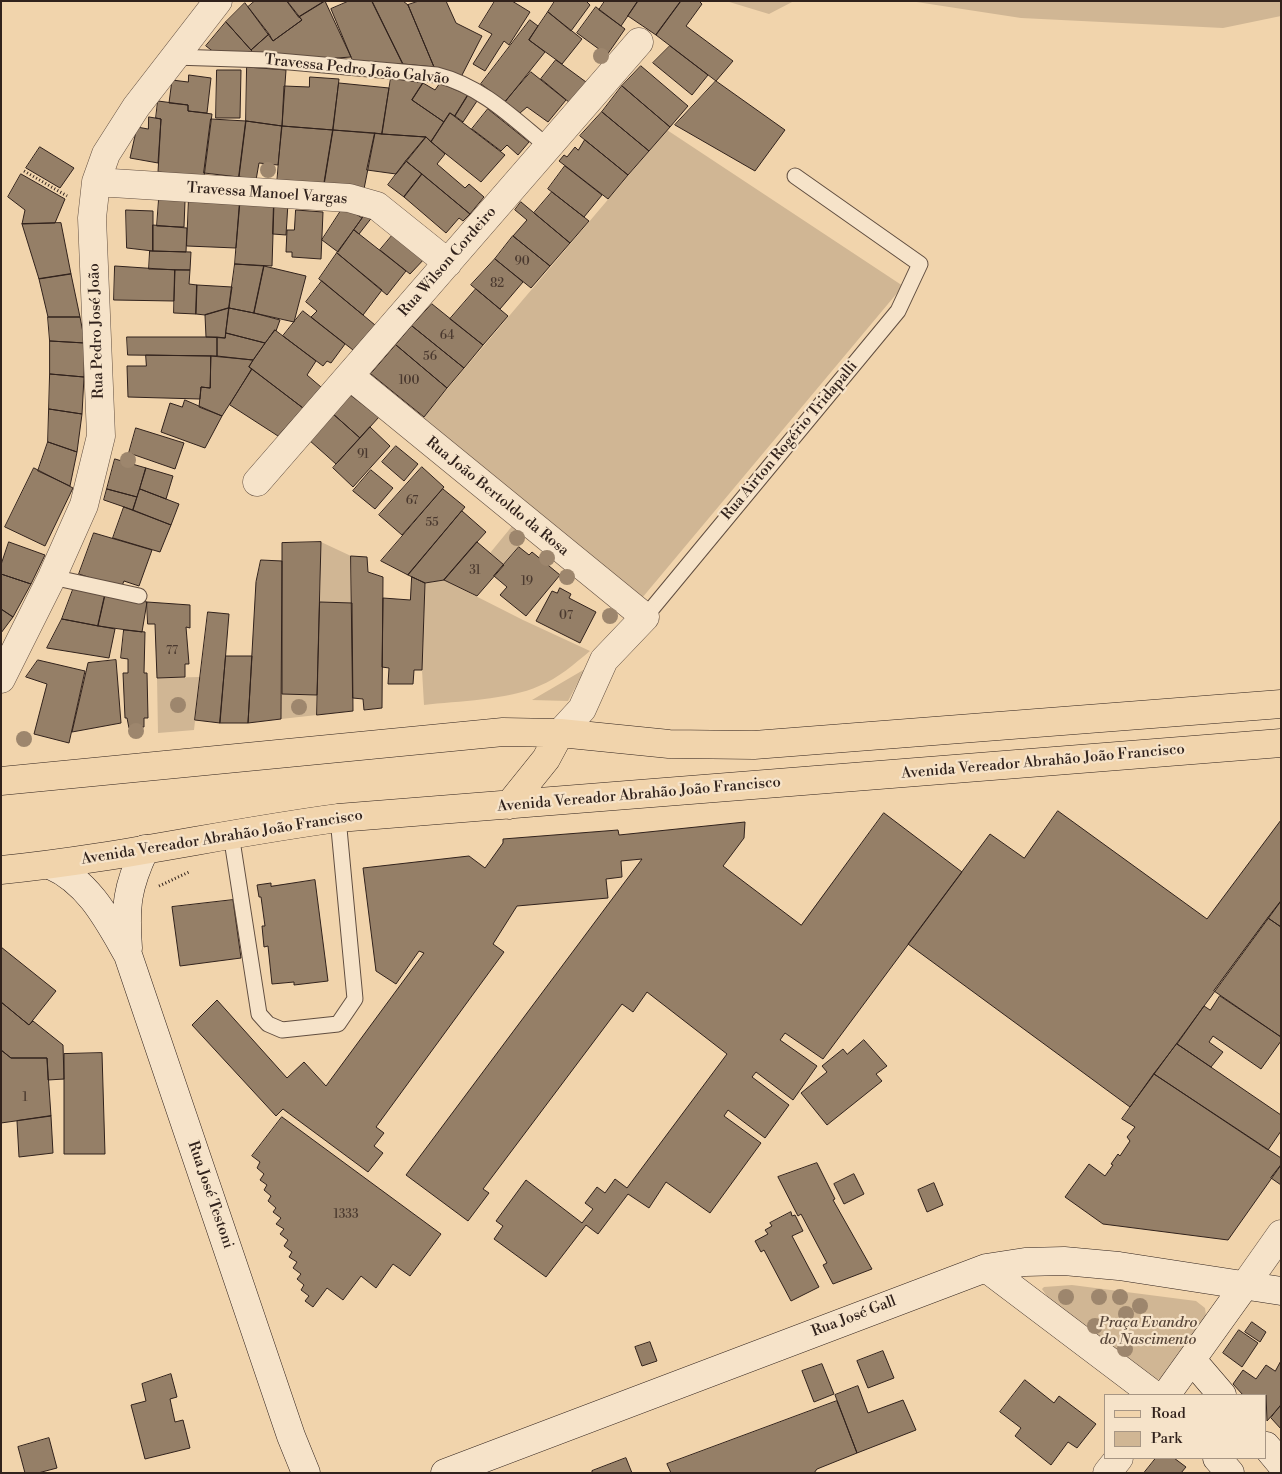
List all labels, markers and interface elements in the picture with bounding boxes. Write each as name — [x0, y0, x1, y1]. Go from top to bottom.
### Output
street label: Travessa Pedro João Galvão — [263, 51, 451, 89]
street label: Travessa Manoel Vargas — [186, 179, 348, 209]
street label: Rua Wilson Cordeiro — [395, 203, 501, 321]
house number: 90 — [514, 255, 530, 269]
street label: Rua Pedro José João — [86, 263, 108, 399]
house number: 82 — [490, 277, 504, 291]
house number: 64 — [440, 329, 454, 343]
house number: 56 — [423, 350, 437, 364]
street label: Rua Airton Rogério Tridapalli — [718, 358, 862, 524]
house number: 100 — [399, 374, 419, 388]
street label: Rua João Bertoldo da Rosa — [422, 434, 572, 560]
house number: 91 — [357, 448, 369, 462]
house number: 67 — [406, 494, 418, 508]
house number: 55 — [425, 516, 439, 530]
house number: 31 — [469, 564, 481, 578]
house number: 19 — [521, 575, 533, 589]
house number: 07 — [559, 609, 573, 623]
house number: 77 — [166, 644, 178, 658]
street label: Avenida Vereador Abrahão João Francisco — [900, 741, 1186, 783]
street label: Avenida Vereador Abrahão João Francisco — [496, 774, 782, 816]
street label: Avenida Vereador Abrahão João Francisco — [80, 807, 364, 869]
house number: 1 — [22, 1091, 28, 1105]
street label: Rua José Testoni — [183, 1139, 237, 1251]
house number: 1333 — [333, 1208, 359, 1222]
street label: Rua José Gall — [809, 1293, 899, 1341]
park label: Praça Evandro do Nascimento — [1099, 1314, 1197, 1349]
legend — [1104, 1394, 1267, 1459]
text: Road — [1151, 1404, 1186, 1423]
text: Park — [1151, 1429, 1182, 1448]

